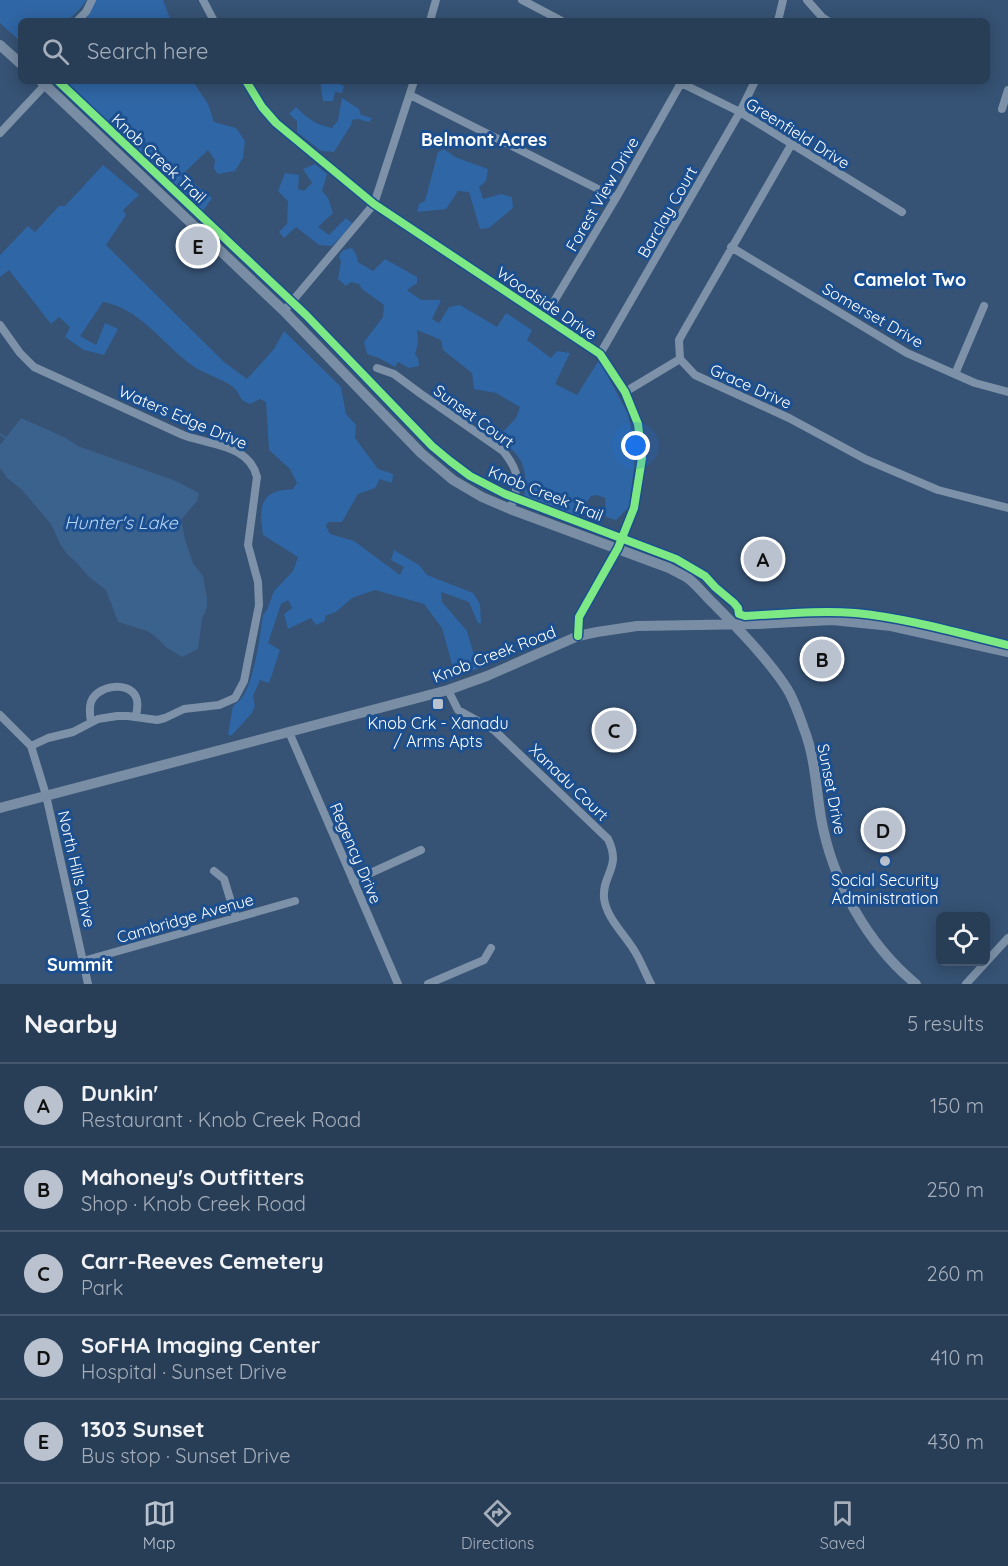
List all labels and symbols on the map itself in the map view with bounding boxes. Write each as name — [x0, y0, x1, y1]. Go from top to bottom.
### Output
street label: Greenfield Drive — [742, 93, 854, 173]
street label: Knob Creek Trail — [107, 109, 211, 207]
district label: Belmont Acres — [421, 128, 547, 151]
street label: Forest View Drive — [561, 133, 643, 255]
street label: Barclay Court — [633, 163, 701, 261]
pin: E — [178, 224, 218, 268]
street label: Woodside Drive — [493, 262, 601, 344]
district label: Camelot Two — [854, 268, 966, 291]
street label: Somerset Drive — [819, 278, 927, 352]
street label: Grace Drive — [707, 359, 795, 413]
street label: Sunset Court — [430, 380, 518, 452]
street label: Waters Edge Drive — [116, 381, 250, 453]
your location — [621, 431, 650, 460]
street label: Knob Creek Trail — [486, 461, 606, 525]
water label: Hunter's Lake — [64, 511, 179, 534]
pin: A — [744, 536, 783, 582]
street label: Knob Creek Road — [429, 621, 559, 687]
pin: B — [802, 636, 842, 682]
marker: Knob Crk - Xanadu / Arms Apts — [431, 697, 445, 711]
pin: C — [594, 708, 634, 752]
place label: Knob Crk - Xanadu / Arms Apts — [367, 713, 509, 751]
street label: Xanadu Court — [525, 739, 613, 825]
street label: Sunset Drive — [813, 742, 851, 836]
street label: Regency Drive — [326, 799, 386, 907]
pin: D — [864, 808, 902, 852]
street label: North Hills Drive — [54, 809, 100, 929]
marker: Social Security Administration — [878, 854, 892, 868]
place label: Social Security Administration — [831, 870, 939, 908]
street label: Cambridge Avenue — [114, 889, 256, 947]
district label: Summit — [47, 953, 113, 976]

